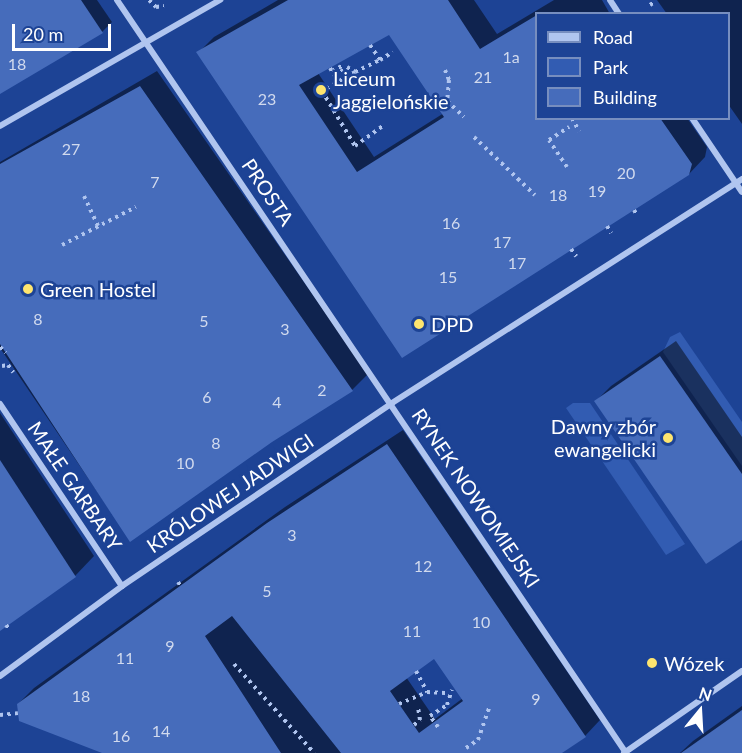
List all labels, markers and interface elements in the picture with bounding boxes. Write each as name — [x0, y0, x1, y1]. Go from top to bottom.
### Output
scale bar — [15, 12, 114, 50]
legend — [535, 12, 730, 120]
text: 20 m — [23, 23, 63, 45]
text: Road — [593, 26, 633, 48]
house number: 1a — [502, 47, 520, 67]
house number: 18 — [8, 54, 26, 74]
text: Park — [593, 56, 628, 78]
place label: Liceum Jaggielońskie — [333, 66, 449, 113]
house number: 21 — [474, 67, 492, 87]
marker: Liceum Jaggielońskie — [314, 83, 328, 97]
text: Building — [593, 86, 657, 108]
house number: 23 — [258, 89, 276, 109]
house number: 27 — [62, 139, 80, 159]
street label: PROSTA — [237, 154, 299, 230]
house number: 20 — [617, 163, 635, 183]
house number: 7 — [150, 172, 160, 192]
house number: 19 — [588, 181, 606, 201]
house number: 18 — [549, 185, 567, 205]
house number: 16 — [442, 213, 460, 233]
house number: 17 — [493, 232, 511, 252]
house number: 17 — [508, 253, 526, 273]
house number: 15 — [439, 267, 457, 287]
place label: Green Hostel — [40, 277, 156, 301]
marker: Green Hostel — [21, 282, 35, 296]
house number: 8 — [33, 309, 43, 329]
house number: 5 — [199, 311, 209, 331]
place label: DPD — [431, 312, 473, 336]
marker: DPD — [412, 317, 426, 331]
house number: 3 — [280, 319, 290, 339]
house number: 2 — [317, 380, 327, 400]
house number: 6 — [202, 387, 212, 407]
house number: 4 — [272, 392, 282, 412]
street label: RYNEK NOWOMIEJSKI — [407, 404, 545, 592]
place label: Dawny zbór ewangelicki — [550, 414, 656, 461]
street label: MAŁE GARBARY — [23, 417, 127, 555]
street label: KRÓLOWEJ JADWIGI — [142, 428, 318, 558]
marker: Dawny zbór ewangelicki — [661, 431, 675, 445]
house number: 8 — [211, 433, 221, 453]
house number: 10 — [176, 453, 194, 473]
house number: 3 — [287, 525, 297, 545]
house number: 12 — [414, 556, 432, 576]
house number: 5 — [262, 581, 272, 601]
house number: 10 — [472, 612, 490, 632]
house number: 11 — [403, 621, 421, 641]
house number: 9 — [165, 636, 175, 656]
house number: 11 — [116, 648, 134, 668]
place label: Wózek — [664, 651, 724, 675]
marker: Wózek — [645, 656, 659, 670]
north arrow — [670, 681, 730, 741]
text: N — [697, 682, 715, 704]
house number: 18 — [72, 686, 90, 706]
house number: 9 — [531, 689, 541, 709]
house number: 14 — [152, 721, 170, 741]
house number: 16 — [112, 726, 130, 746]

